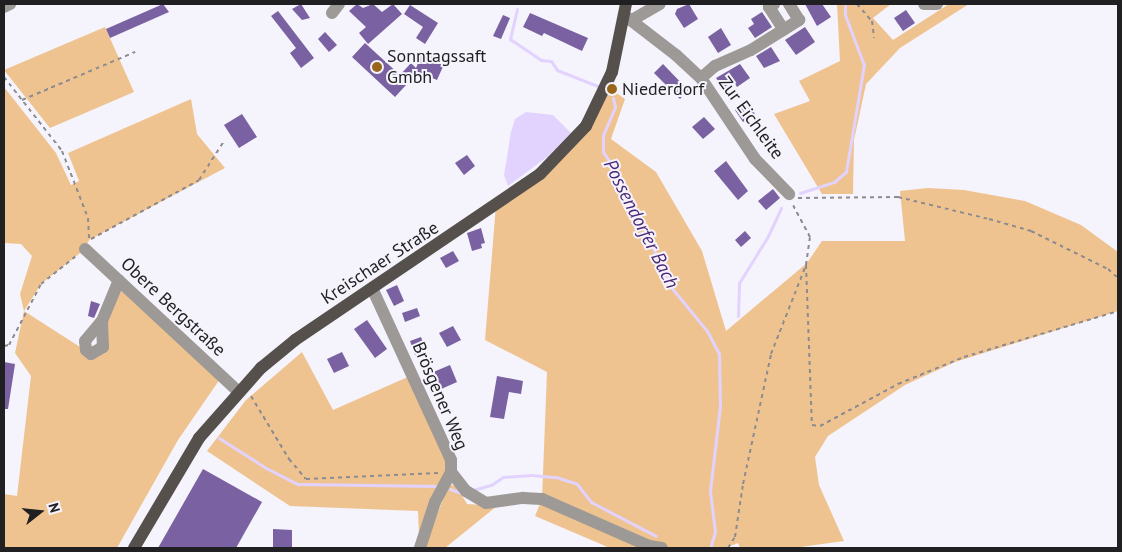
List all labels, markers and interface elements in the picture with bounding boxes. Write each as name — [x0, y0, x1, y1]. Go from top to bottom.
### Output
place label: Sonntagssaft Gmbh — [387, 46, 486, 88]
marker: Sonntagssaft Gmbh — [371, 61, 383, 73]
street label: Zur Eichleite — [714, 73, 788, 163]
place label: Niederdorf — [622, 78, 704, 100]
marker: Niederdorf — [606, 83, 618, 95]
water label: Possendorfer Bach — [599, 156, 683, 292]
street label: Kreischaer Straße — [317, 217, 443, 309]
street label: Obere Bergstraße — [116, 253, 230, 361]
street label: Brösgener Weg — [408, 339, 472, 453]
north arrow — [15, 487, 65, 537]
text: N — [44, 501, 64, 515]

